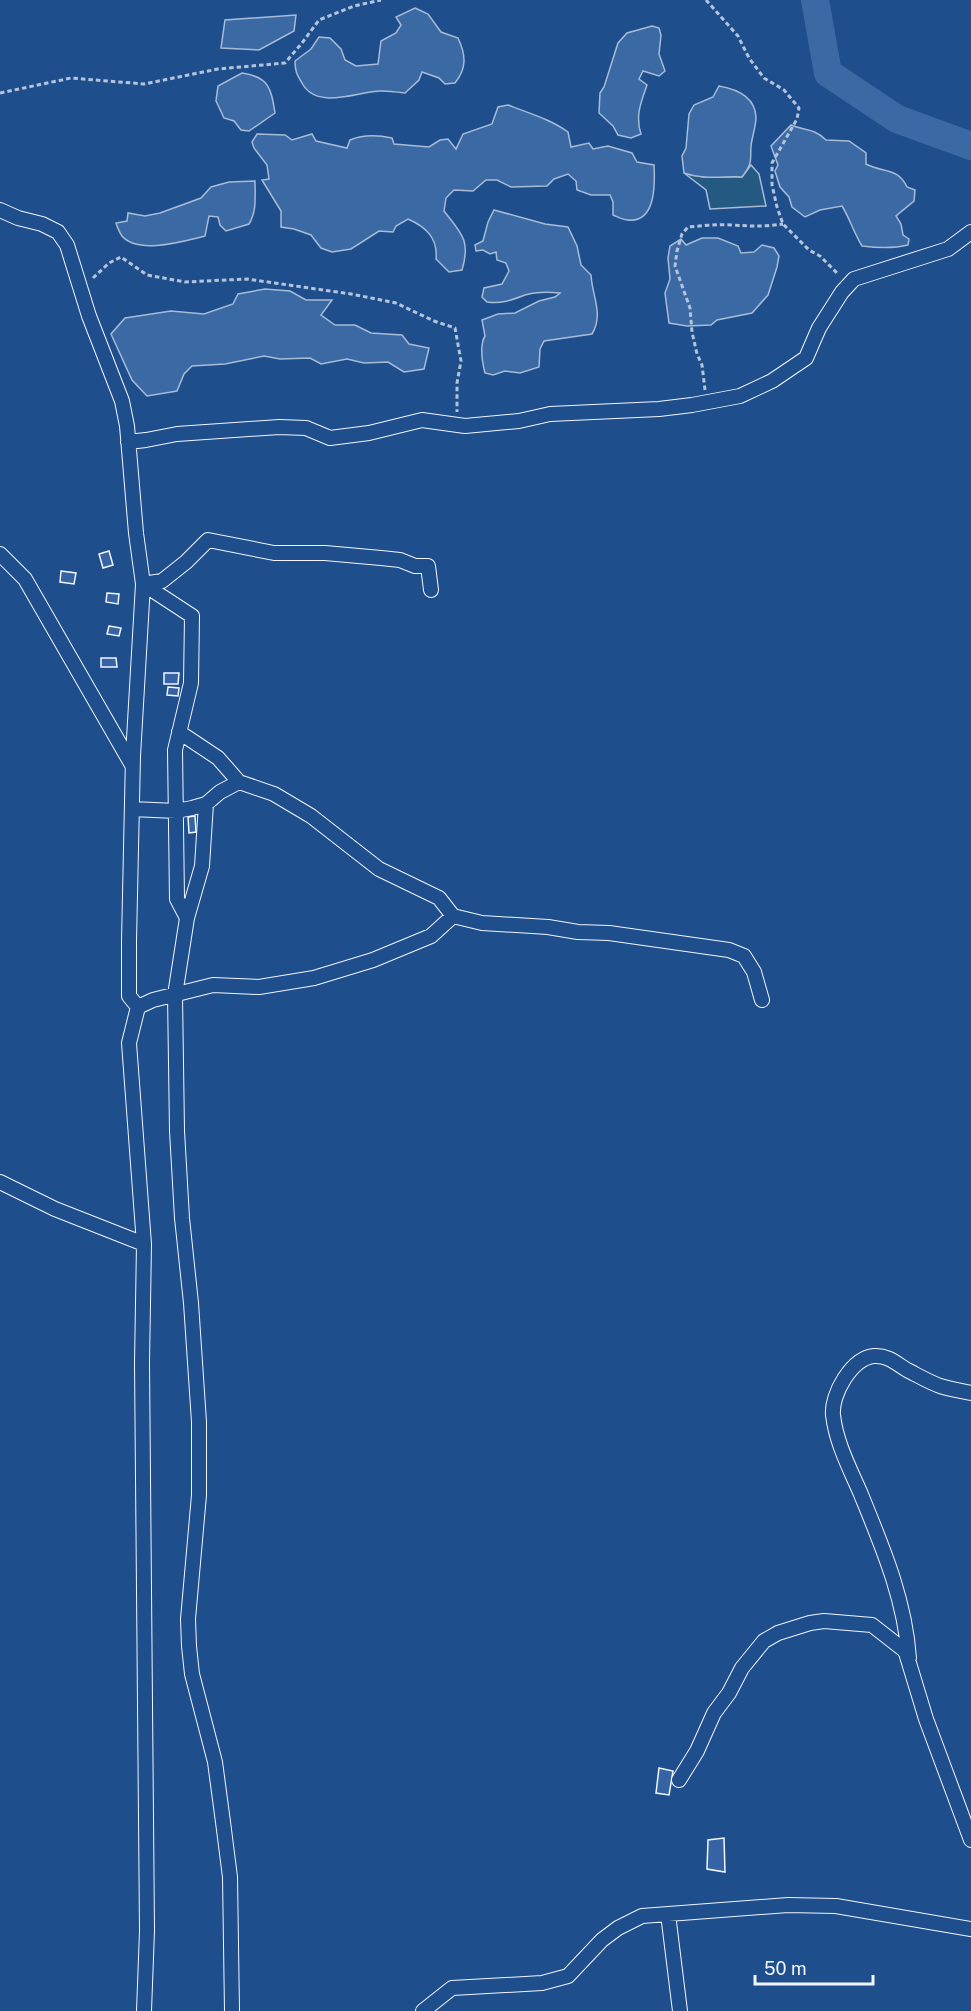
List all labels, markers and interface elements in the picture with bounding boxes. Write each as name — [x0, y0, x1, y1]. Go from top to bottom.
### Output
scale bar — [755, 1948, 874, 1986]
text: 50 m — [764, 1958, 807, 1979]

